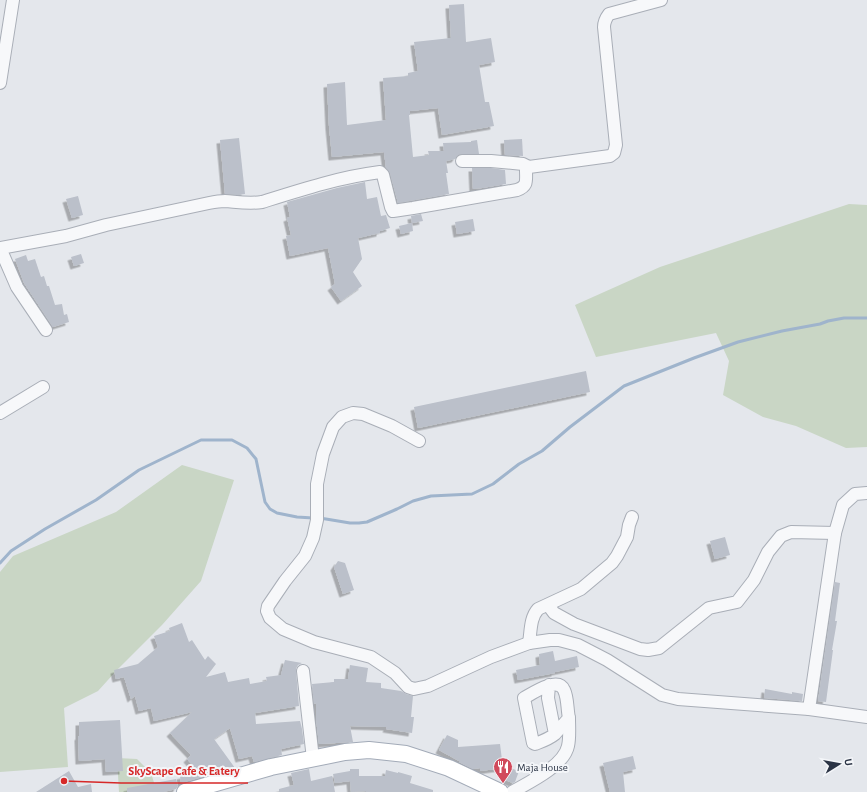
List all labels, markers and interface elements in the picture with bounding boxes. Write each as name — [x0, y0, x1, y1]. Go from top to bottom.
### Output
north arrow — [819, 744, 859, 784]
restaurant icon: Maja House — [492, 756, 514, 784]
text: U — [842, 758, 854, 767]
callout: SkyScape Cafe & Eatery — [121, 759, 248, 783]
place label: Maja House — [517, 762, 568, 773]
text: SkyScape Cafe & Eatery — [128, 765, 240, 778]

